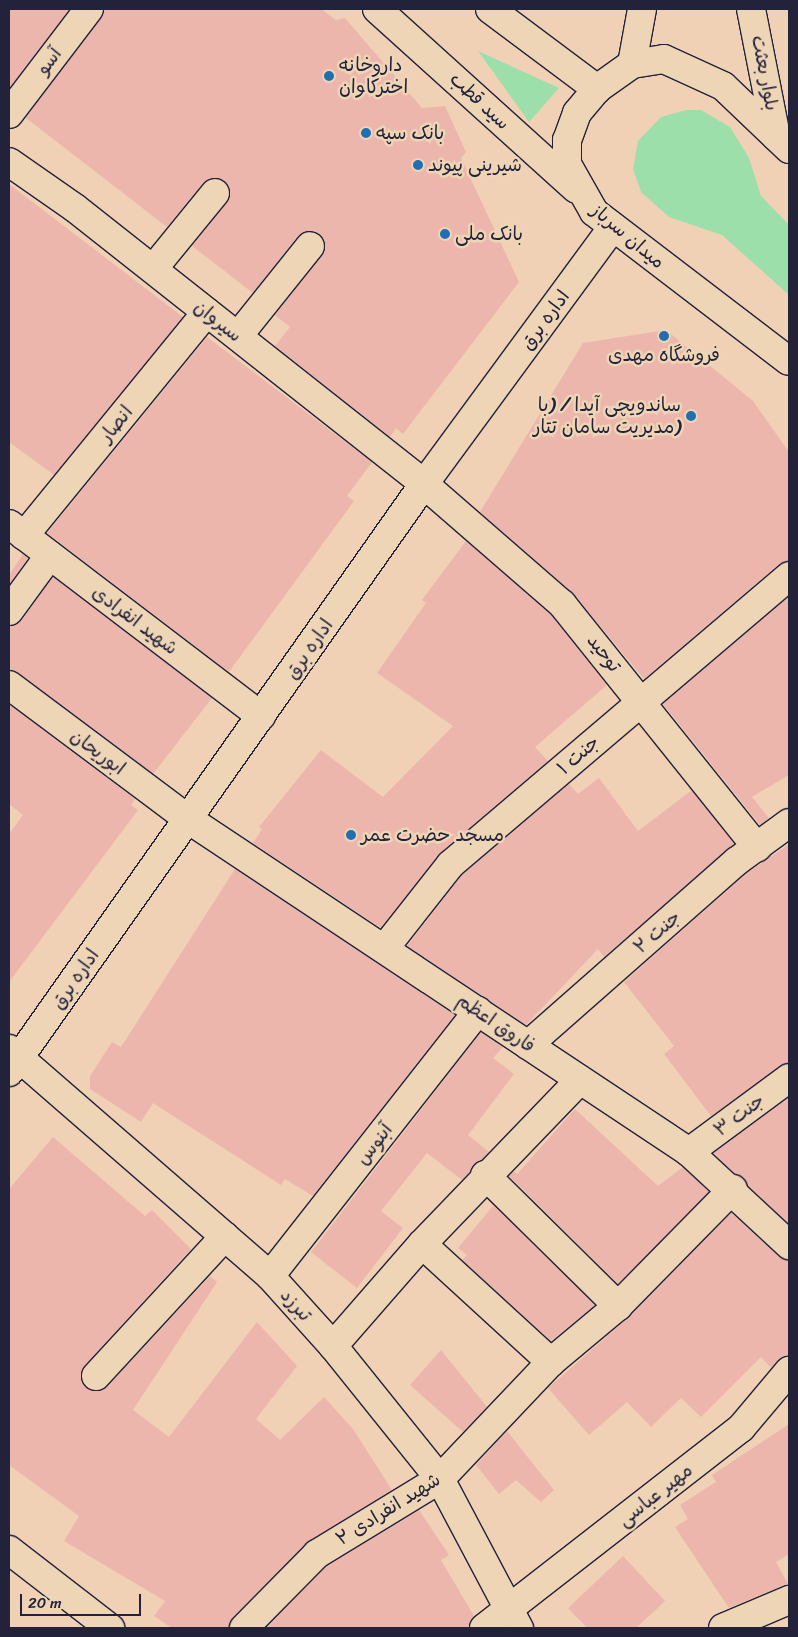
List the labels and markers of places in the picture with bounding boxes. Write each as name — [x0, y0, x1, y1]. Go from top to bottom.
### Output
place label: داروخانه اخترکاوان — [339, 54, 408, 98]
marker: داروخانه اخترکاوان — [323, 70, 335, 82]
place label: بانک سپه — [376, 122, 444, 144]
marker: بانک سپه — [360, 127, 372, 139]
place label: شیرینی پیوند — [428, 154, 522, 176]
marker: شیرینی پیوند — [412, 159, 424, 171]
place label: بانک ملی — [455, 223, 523, 245]
marker: بانک ملی — [439, 228, 451, 240]
marker: فروشگاه مهدی — [658, 330, 670, 342]
place label: فروشگاه مهدی — [608, 344, 720, 366]
place label: ساندویچی آیدا / (با مدیریت سامان تتار) — [533, 394, 681, 438]
marker: ساندویچی آیدا / (با مدیریت سامان تتار) — [685, 410, 697, 422]
place label: مسجد حضرت عمر — [361, 824, 504, 846]
marker: مسجد حضرت عمر — [345, 829, 357, 841]

